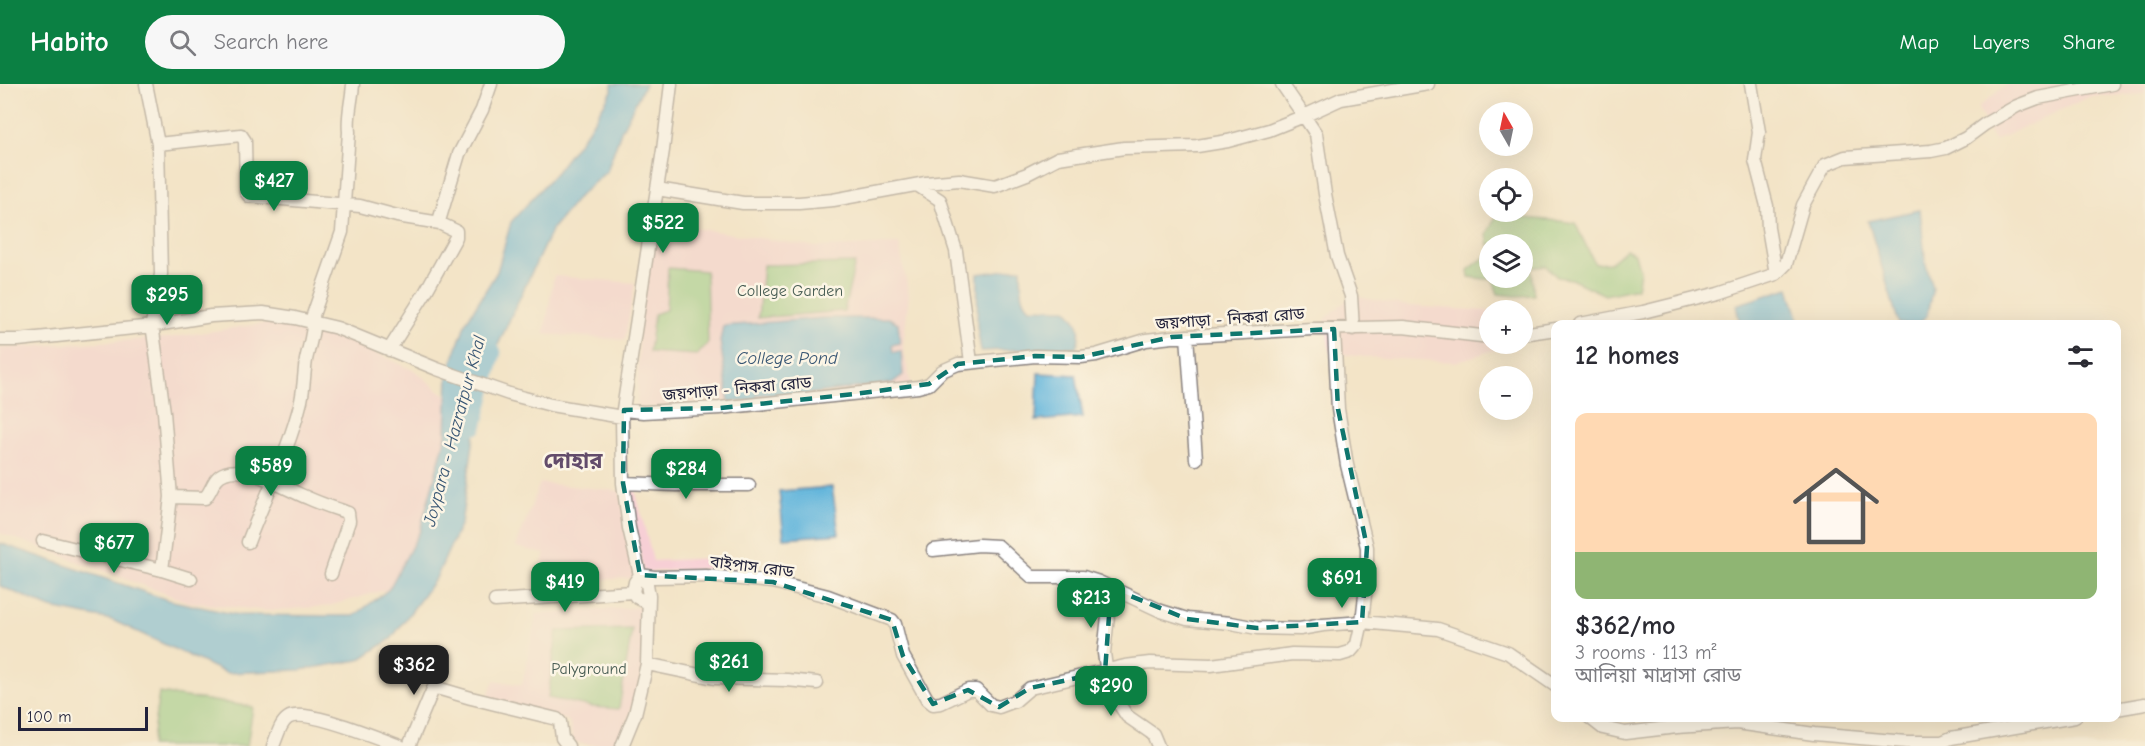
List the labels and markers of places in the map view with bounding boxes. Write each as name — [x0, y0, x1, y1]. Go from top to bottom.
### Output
pin: $427 — [238, 161, 310, 212]
pin: $522 — [627, 203, 699, 254]
pin: $295 — [131, 275, 203, 326]
pin: $589 — [235, 446, 307, 497]
pin: $284 — [650, 449, 722, 500]
pin: $677 — [78, 523, 150, 574]
pin: $691 — [1306, 558, 1378, 609]
pin: $419 — [529, 562, 601, 613]
pin: $213 — [1055, 578, 1127, 629]
pin: $261 — [693, 642, 765, 693]
pin: $362 — [378, 645, 450, 696]
pin: $290 — [1075, 666, 1147, 717]

